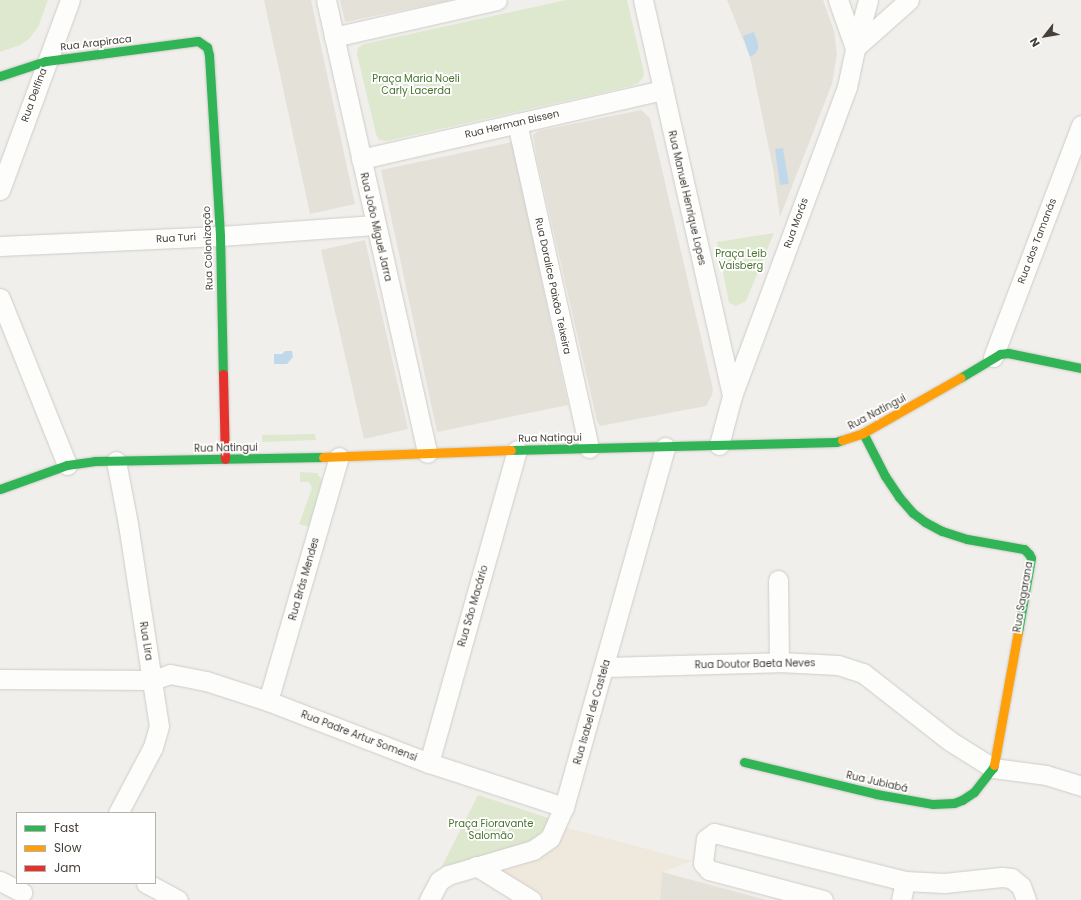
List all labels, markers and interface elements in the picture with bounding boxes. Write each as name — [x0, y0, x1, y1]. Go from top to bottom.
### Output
north arrow — [1025, 16, 1065, 56]
street label: Rua Arapiraca — [60, 33, 132, 53]
text: N — [1026, 35, 1044, 50]
street label: Rua Delfina — [19, 66, 49, 124]
park label: Praça Maria Noeli Carly Lacerda — [372, 72, 460, 96]
street label: Rua Herman Bissen — [464, 107, 560, 141]
street label: Rua Manuel Henrique Lopes — [666, 129, 708, 267]
street label: Rua João Miguel Jarra — [358, 171, 394, 283]
street label: Rua Morás — [781, 196, 811, 250]
street label: Rua dos Tamanás — [1015, 197, 1059, 285]
street label: Rua Colonização — [201, 206, 215, 290]
street label: Rua Doralice Paixão Teixeira — [533, 217, 573, 355]
street label: Rua Turi — [156, 231, 196, 245]
park label: Praça Leib Vaisberg — [715, 247, 767, 270]
street label: Rua Natingui — [846, 392, 908, 432]
street label: Rua Natingui — [518, 431, 582, 445]
street label: Rua Natingui — [194, 441, 258, 455]
street label: Rua Brás Mendes — [286, 536, 322, 622]
street label: Rua Sagarana — [1011, 561, 1035, 633]
street label: Rua São Macário — [456, 564, 490, 648]
street label: Rua Lira — [137, 621, 155, 661]
street label: Rua Doutor Baeta Neves — [695, 657, 815, 671]
street label: Rua Isabel de Castela — [571, 658, 613, 766]
street label: Rua Padre Artur Somensi — [299, 708, 419, 764]
street label: Rua Jubiabá — [845, 769, 909, 795]
legend — [16, 812, 156, 884]
park label: Praça Fioravante Salomão — [449, 817, 533, 840]
text: Fast — [54, 819, 79, 836]
text: Slow — [54, 839, 82, 856]
text: Jam — [54, 859, 81, 876]

